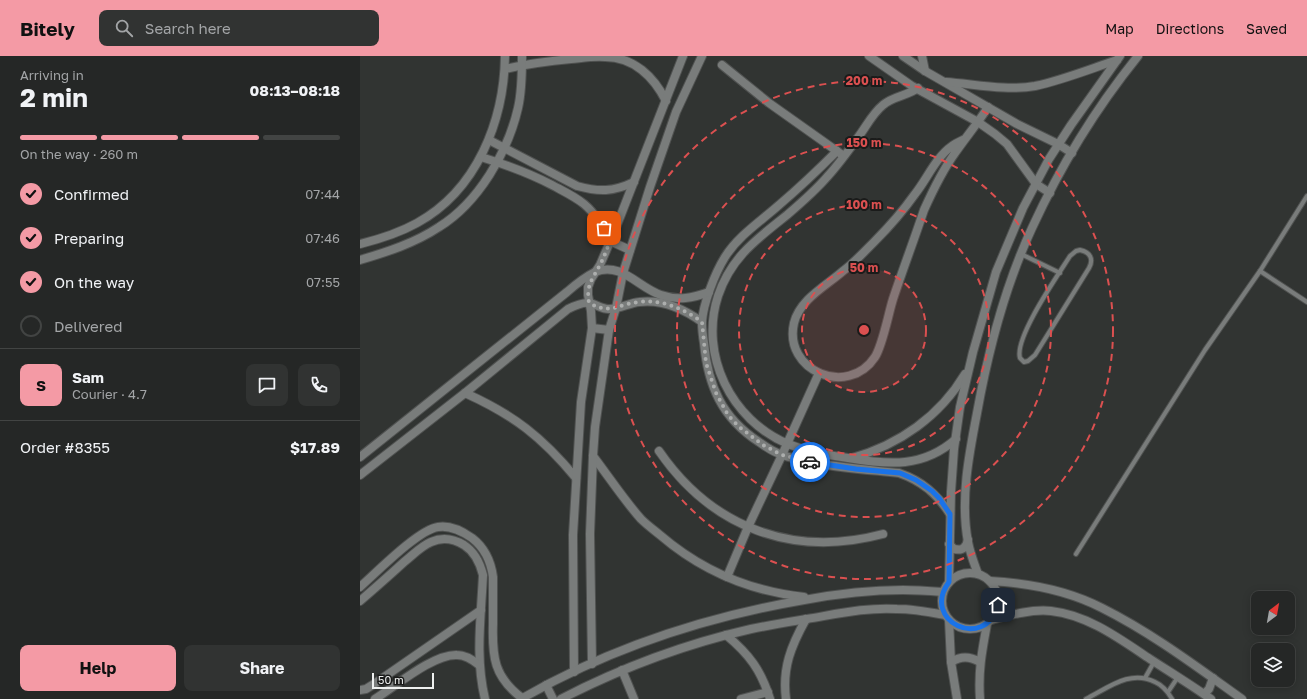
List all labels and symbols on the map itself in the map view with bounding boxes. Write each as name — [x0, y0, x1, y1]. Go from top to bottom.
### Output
text: 200 m — [846, 73, 882, 88]
text: 150 m — [847, 135, 881, 150]
text: 100 m — [846, 197, 882, 212]
pin — [587, 211, 621, 245]
text: 50 m — [850, 260, 878, 275]
centre of rings — [857, 323, 871, 337]
courier — [790, 442, 830, 482]
pin — [981, 588, 1015, 622]
north arrow — [1251, 591, 1295, 635]
scale bar — [372, 671, 434, 690]

